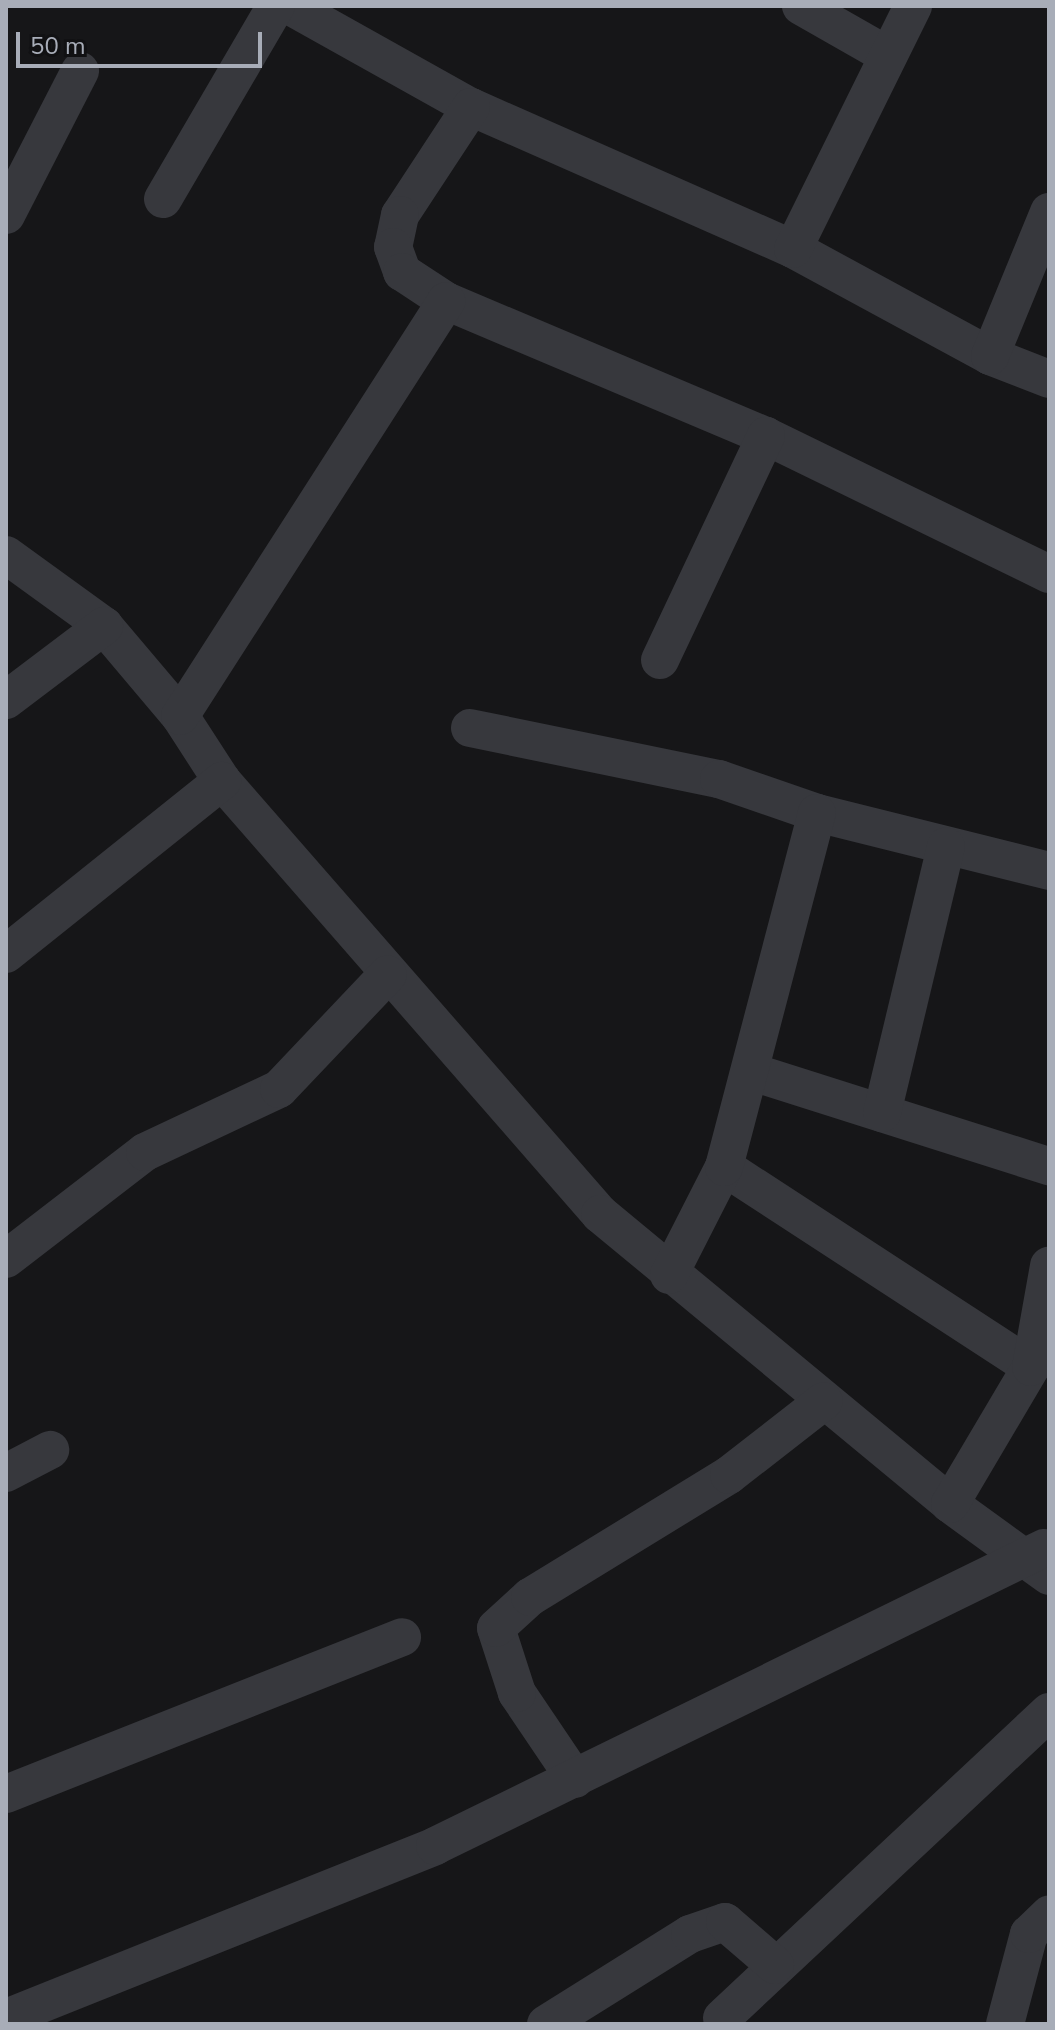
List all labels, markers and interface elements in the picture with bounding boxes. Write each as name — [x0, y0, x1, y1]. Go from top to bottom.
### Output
scale bar — [20, 16, 266, 66]
text: 50 m — [30, 30, 86, 62]

